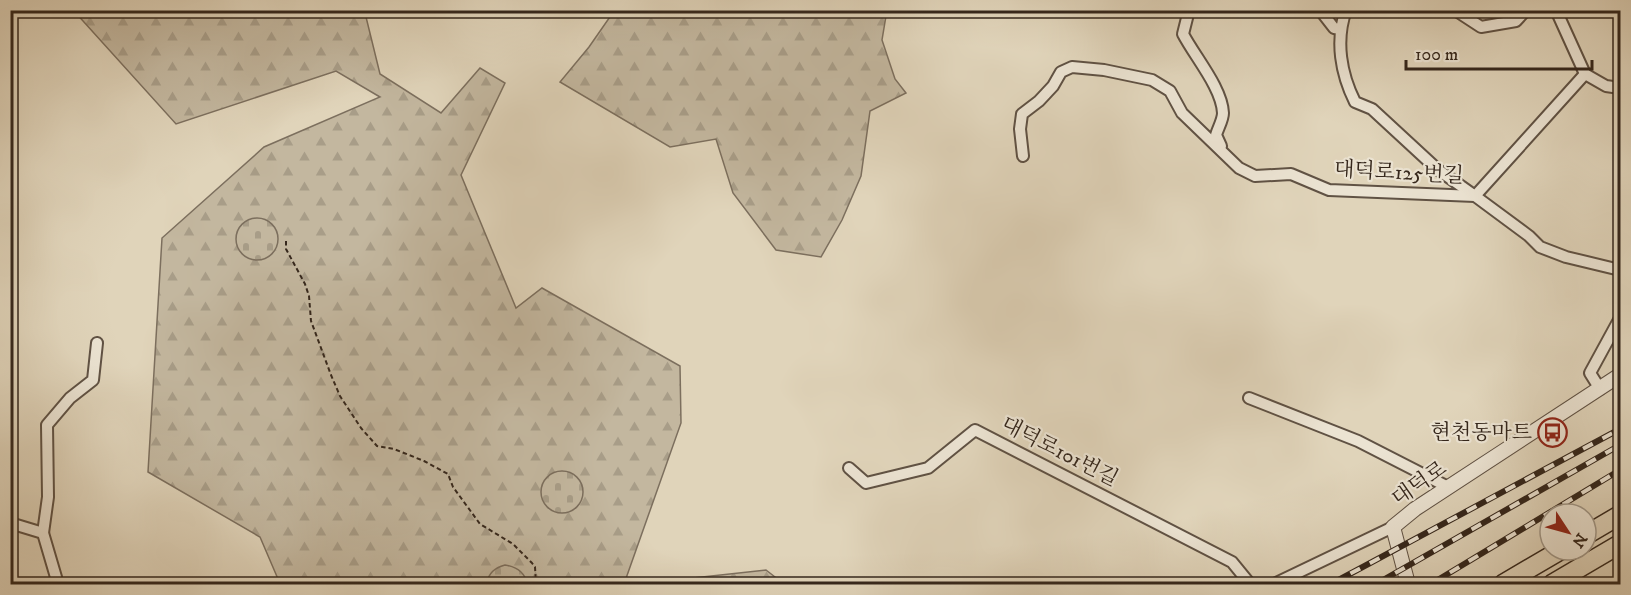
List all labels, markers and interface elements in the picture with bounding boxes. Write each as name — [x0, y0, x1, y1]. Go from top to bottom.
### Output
scale bar — [1406, 33, 1592, 71]
text: 100 m — [1415, 44, 1458, 66]
street label: 대덕로125번길 — [1333, 157, 1464, 189]
street label: 대덕로101번길 — [997, 411, 1122, 493]
bus stop icon: 현천동마트 — [1537, 416, 1569, 448]
place label: 현천동마트 — [1431, 420, 1532, 446]
street label: 대덕로 — [1387, 456, 1452, 512]
north arrow — [1538, 502, 1598, 562]
text: N — [1567, 529, 1591, 551]

